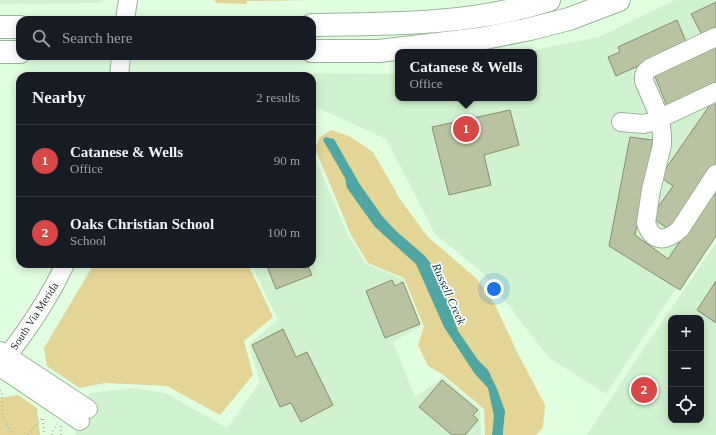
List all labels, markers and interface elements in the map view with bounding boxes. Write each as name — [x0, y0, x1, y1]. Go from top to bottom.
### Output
search box — [16, 16, 316, 60]
icon: search — [30, 27, 52, 49]
text: Search here — [62, 30, 132, 46]
popup — [395, 49, 537, 101]
text: Catanese & Wells — [409, 59, 523, 75]
text: Office — [409, 76, 442, 91]
text: Nearby — [32, 88, 86, 107]
text: 2 results — [256, 90, 300, 105]
pin: 1 — [453, 114, 479, 144]
text: Catanese & Wells — [70, 144, 183, 160]
text: 1 — [42, 153, 48, 168]
text: 90 m — [274, 153, 300, 168]
text: Office — [70, 161, 103, 176]
text: Oaks Christian School — [70, 216, 214, 232]
text: 2 — [42, 225, 48, 240]
text: 100 m — [267, 225, 300, 240]
text: School — [70, 233, 106, 248]
water label: Russell Creek — [429, 260, 469, 328]
your location — [484, 279, 504, 299]
street label: South Via Merida — [8, 280, 60, 352]
map controls — [668, 315, 704, 423]
button: + — [668, 315, 704, 351]
button: − — [668, 351, 704, 387]
pin: 2 — [631, 375, 657, 405]
button: locate — [668, 387, 704, 423]

